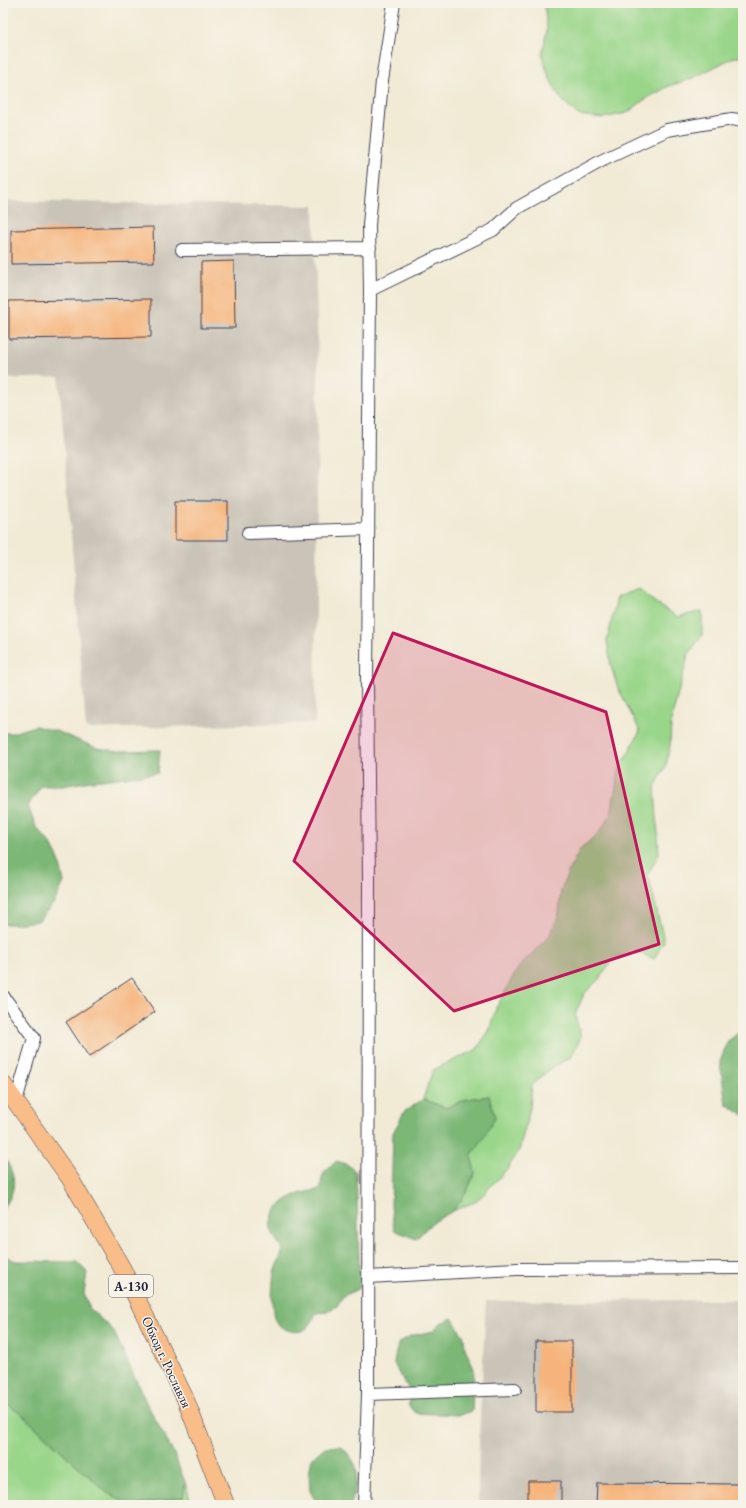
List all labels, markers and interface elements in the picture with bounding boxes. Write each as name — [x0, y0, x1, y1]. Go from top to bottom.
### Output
road number: А-130 — [109, 1275, 153, 1297]
street label: Обход г. Рославля — [138, 1313, 196, 1411]

